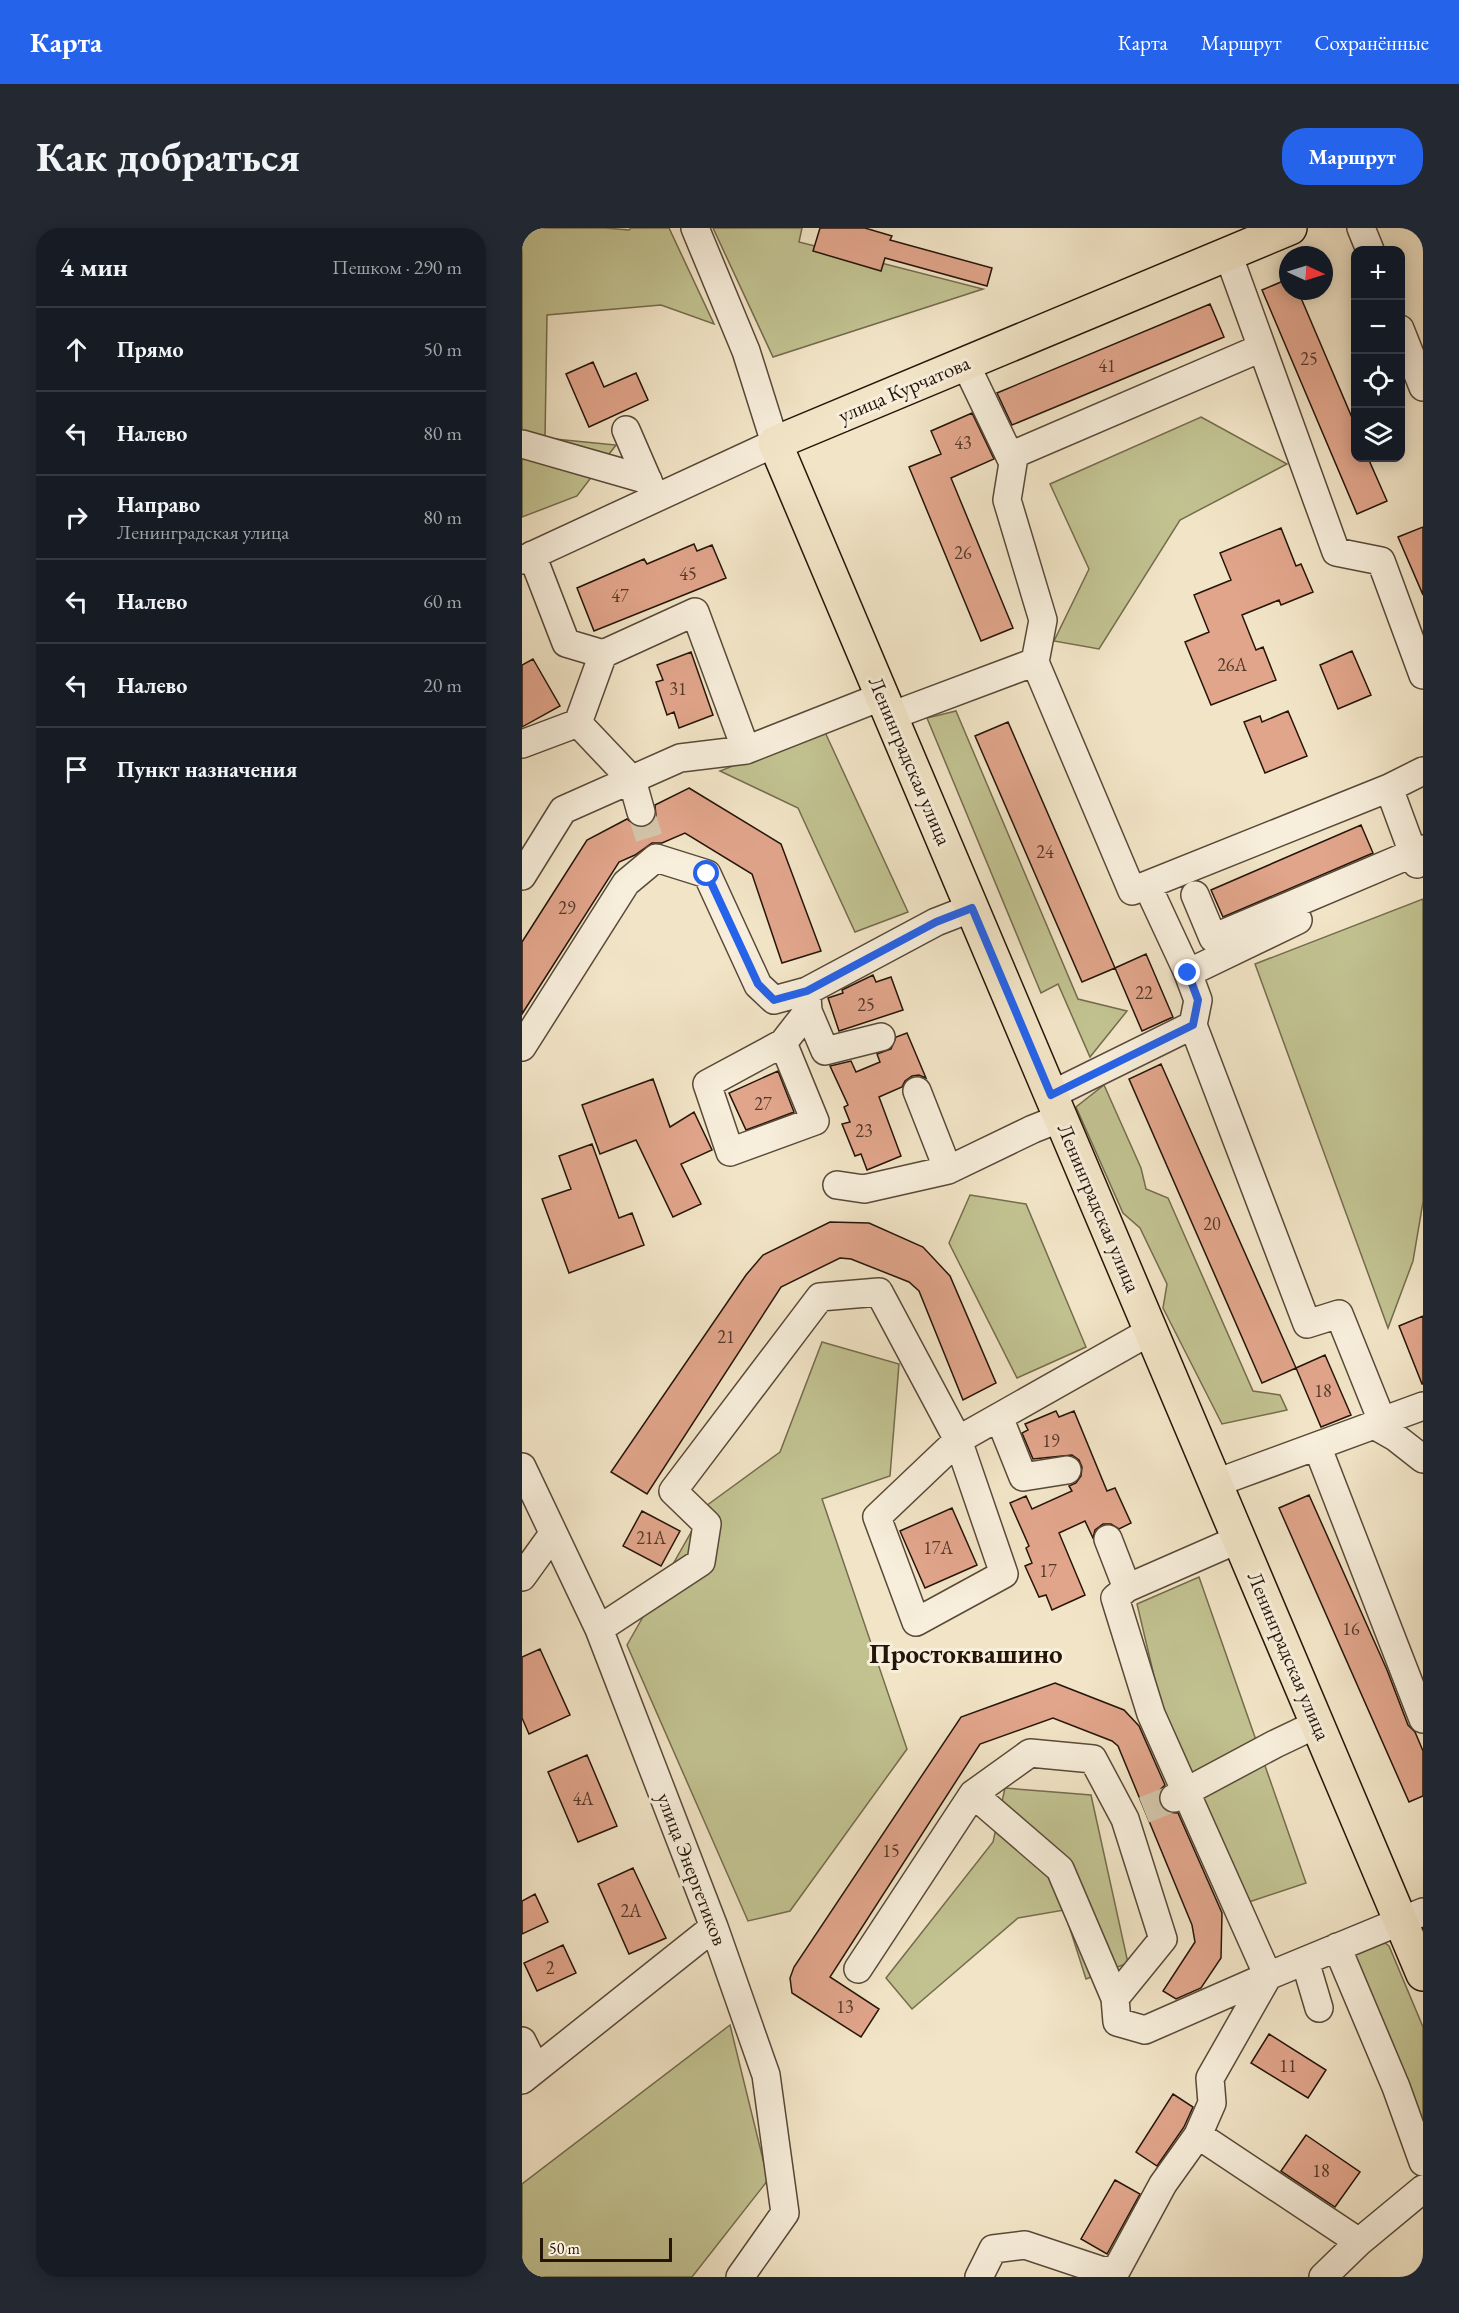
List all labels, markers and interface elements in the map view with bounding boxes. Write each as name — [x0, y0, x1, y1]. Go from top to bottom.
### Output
text: Карта — [30, 24, 102, 60]
text: Карта — [1118, 29, 1168, 56]
text: Маршрут — [1201, 29, 1282, 56]
text: Сохранённые — [1315, 29, 1429, 56]
button: Маршрут — [1282, 128, 1423, 185]
text: Как добраться — [36, 129, 300, 184]
north arrow — [1279, 246, 1333, 300]
map controls — [1351, 246, 1405, 462]
button: + — [1351, 246, 1405, 300]
text: 4 мин — [60, 250, 128, 284]
text: Пешком · 290 m — [332, 254, 462, 280]
button: − — [1351, 300, 1405, 354]
icon: ahead — [60, 333, 93, 366]
text: Прямо — [117, 335, 184, 364]
text: 50 m — [423, 336, 462, 362]
house number: 25 — [1300, 347, 1318, 370]
street label: улица Курчатова — [834, 348, 974, 428]
house number: 41 — [1098, 354, 1116, 377]
button: locate — [1351, 354, 1405, 408]
button: layers — [1351, 408, 1405, 462]
icon: left — [60, 417, 93, 450]
text: Налево — [117, 419, 187, 448]
text: 80 m — [423, 420, 462, 446]
house number: 43 — [954, 431, 972, 454]
text: Направо — [117, 490, 200, 519]
icon: right — [60, 501, 93, 534]
text: 80 m — [423, 504, 462, 530]
text: Ленинградская улица — [117, 519, 289, 545]
house number: 26 — [954, 541, 972, 564]
house number: 45 — [679, 562, 697, 585]
house number: 47 — [611, 584, 629, 607]
icon: left — [60, 585, 93, 618]
text: Налево — [117, 587, 187, 616]
text: 60 m — [423, 588, 462, 614]
house number: 26А — [1217, 653, 1247, 676]
icon: left — [60, 669, 93, 702]
text: Налево — [117, 671, 187, 700]
text: 20 m — [423, 672, 462, 698]
street label: Ленинградская улица — [863, 672, 958, 850]
house number: 31 — [669, 677, 687, 700]
icon: arrive — [60, 753, 93, 786]
text: Пункт назначения — [117, 755, 297, 784]
house number: 24 — [1036, 840, 1054, 863]
route start — [693, 860, 719, 886]
house number: 29 — [558, 896, 576, 919]
route end — [1174, 959, 1200, 985]
house number: 22 — [1135, 981, 1153, 1004]
house number: 25 — [857, 993, 875, 1016]
house number: 27 — [754, 1092, 772, 1115]
house number: 23 — [855, 1119, 873, 1142]
street label: Ленинградская улица — [1052, 1119, 1147, 1297]
house number: 20 — [1203, 1212, 1221, 1235]
house number: 21 — [717, 1325, 735, 1348]
house number: 18 — [1314, 1379, 1332, 1402]
house number: 19 — [1042, 1429, 1060, 1452]
house number: 21А — [636, 1526, 666, 1549]
house number: 17А — [923, 1536, 953, 1559]
house number: 17 — [1039, 1559, 1057, 1582]
street label: Ленинградская улица — [1242, 1567, 1337, 1745]
house number: 16 — [1342, 1617, 1360, 1640]
district label: Простоквашино — [869, 1636, 1063, 1671]
house number: 4А — [572, 1787, 594, 1810]
street label: улица Энергетиков — [651, 1789, 734, 1949]
house number: 15 — [882, 1839, 900, 1862]
house number: 2А — [620, 1899, 642, 1922]
house number: 2 — [546, 1956, 555, 1979]
house number: 13 — [836, 1995, 854, 2018]
house number: 11 — [1279, 2054, 1297, 2077]
house number: 18 — [1312, 2159, 1330, 2182]
scale bar — [540, 2235, 672, 2262]
text: 50 m — [549, 2238, 580, 2259]

